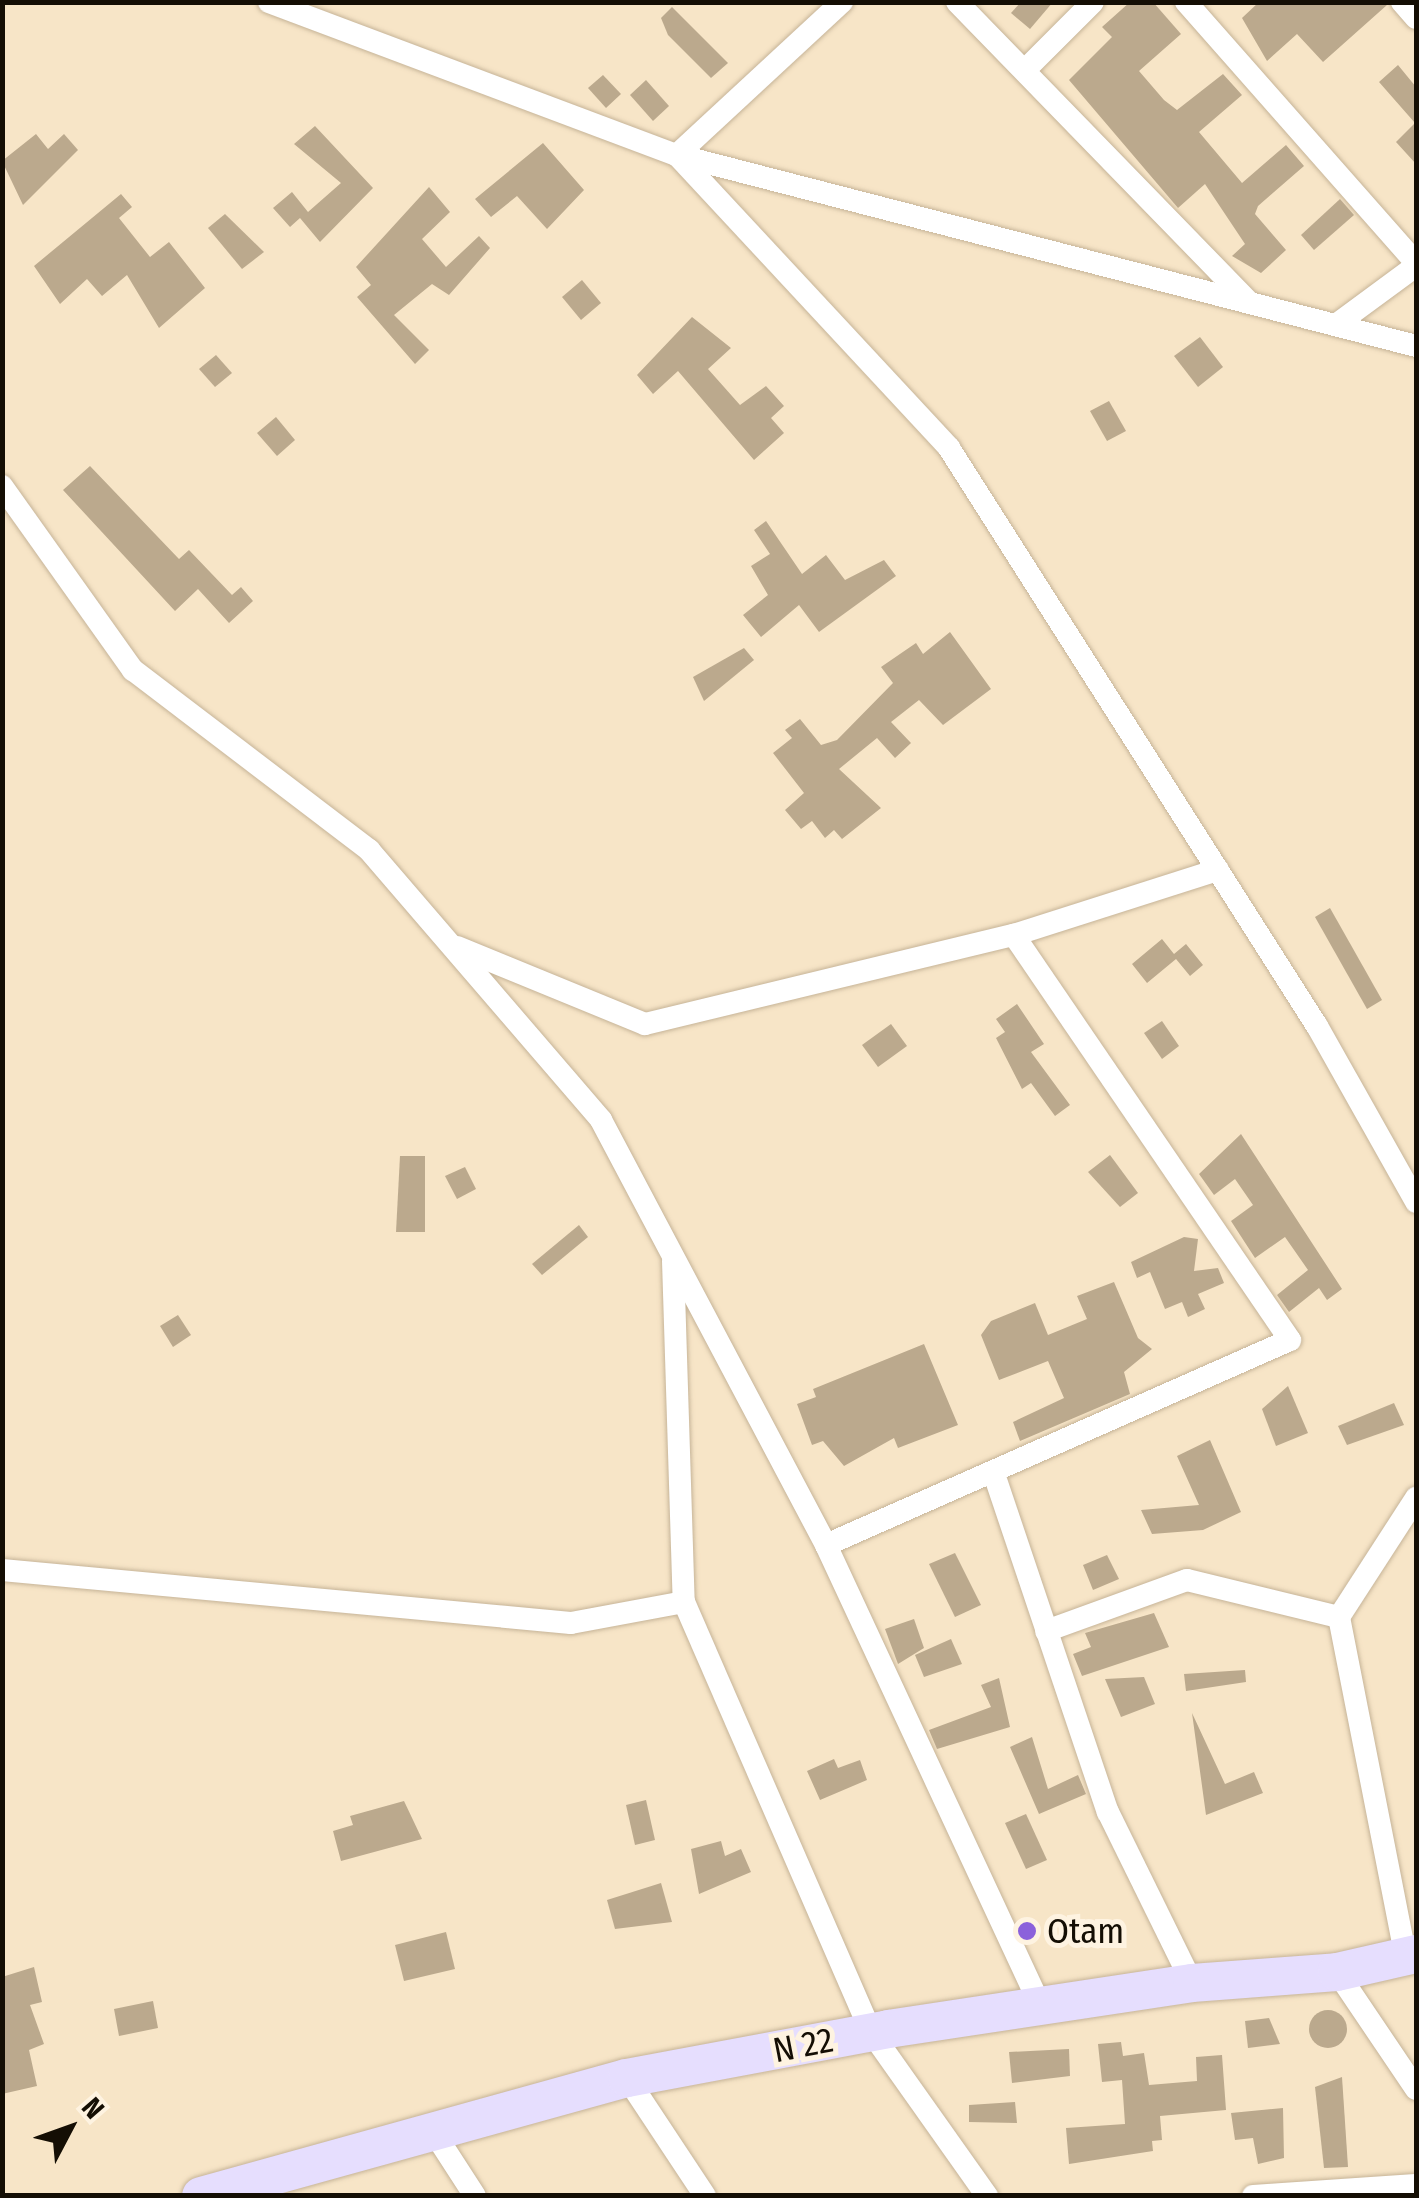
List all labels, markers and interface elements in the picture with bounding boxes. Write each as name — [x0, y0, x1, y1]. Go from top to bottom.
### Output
place label: Otam — [1047, 1910, 1124, 1952]
marker: Otam — [1016, 1920, 1038, 1942]
street label: N 22 — [769, 2019, 837, 2071]
north arrow — [20, 2078, 120, 2178]
text: N — [75, 2091, 111, 2125]

